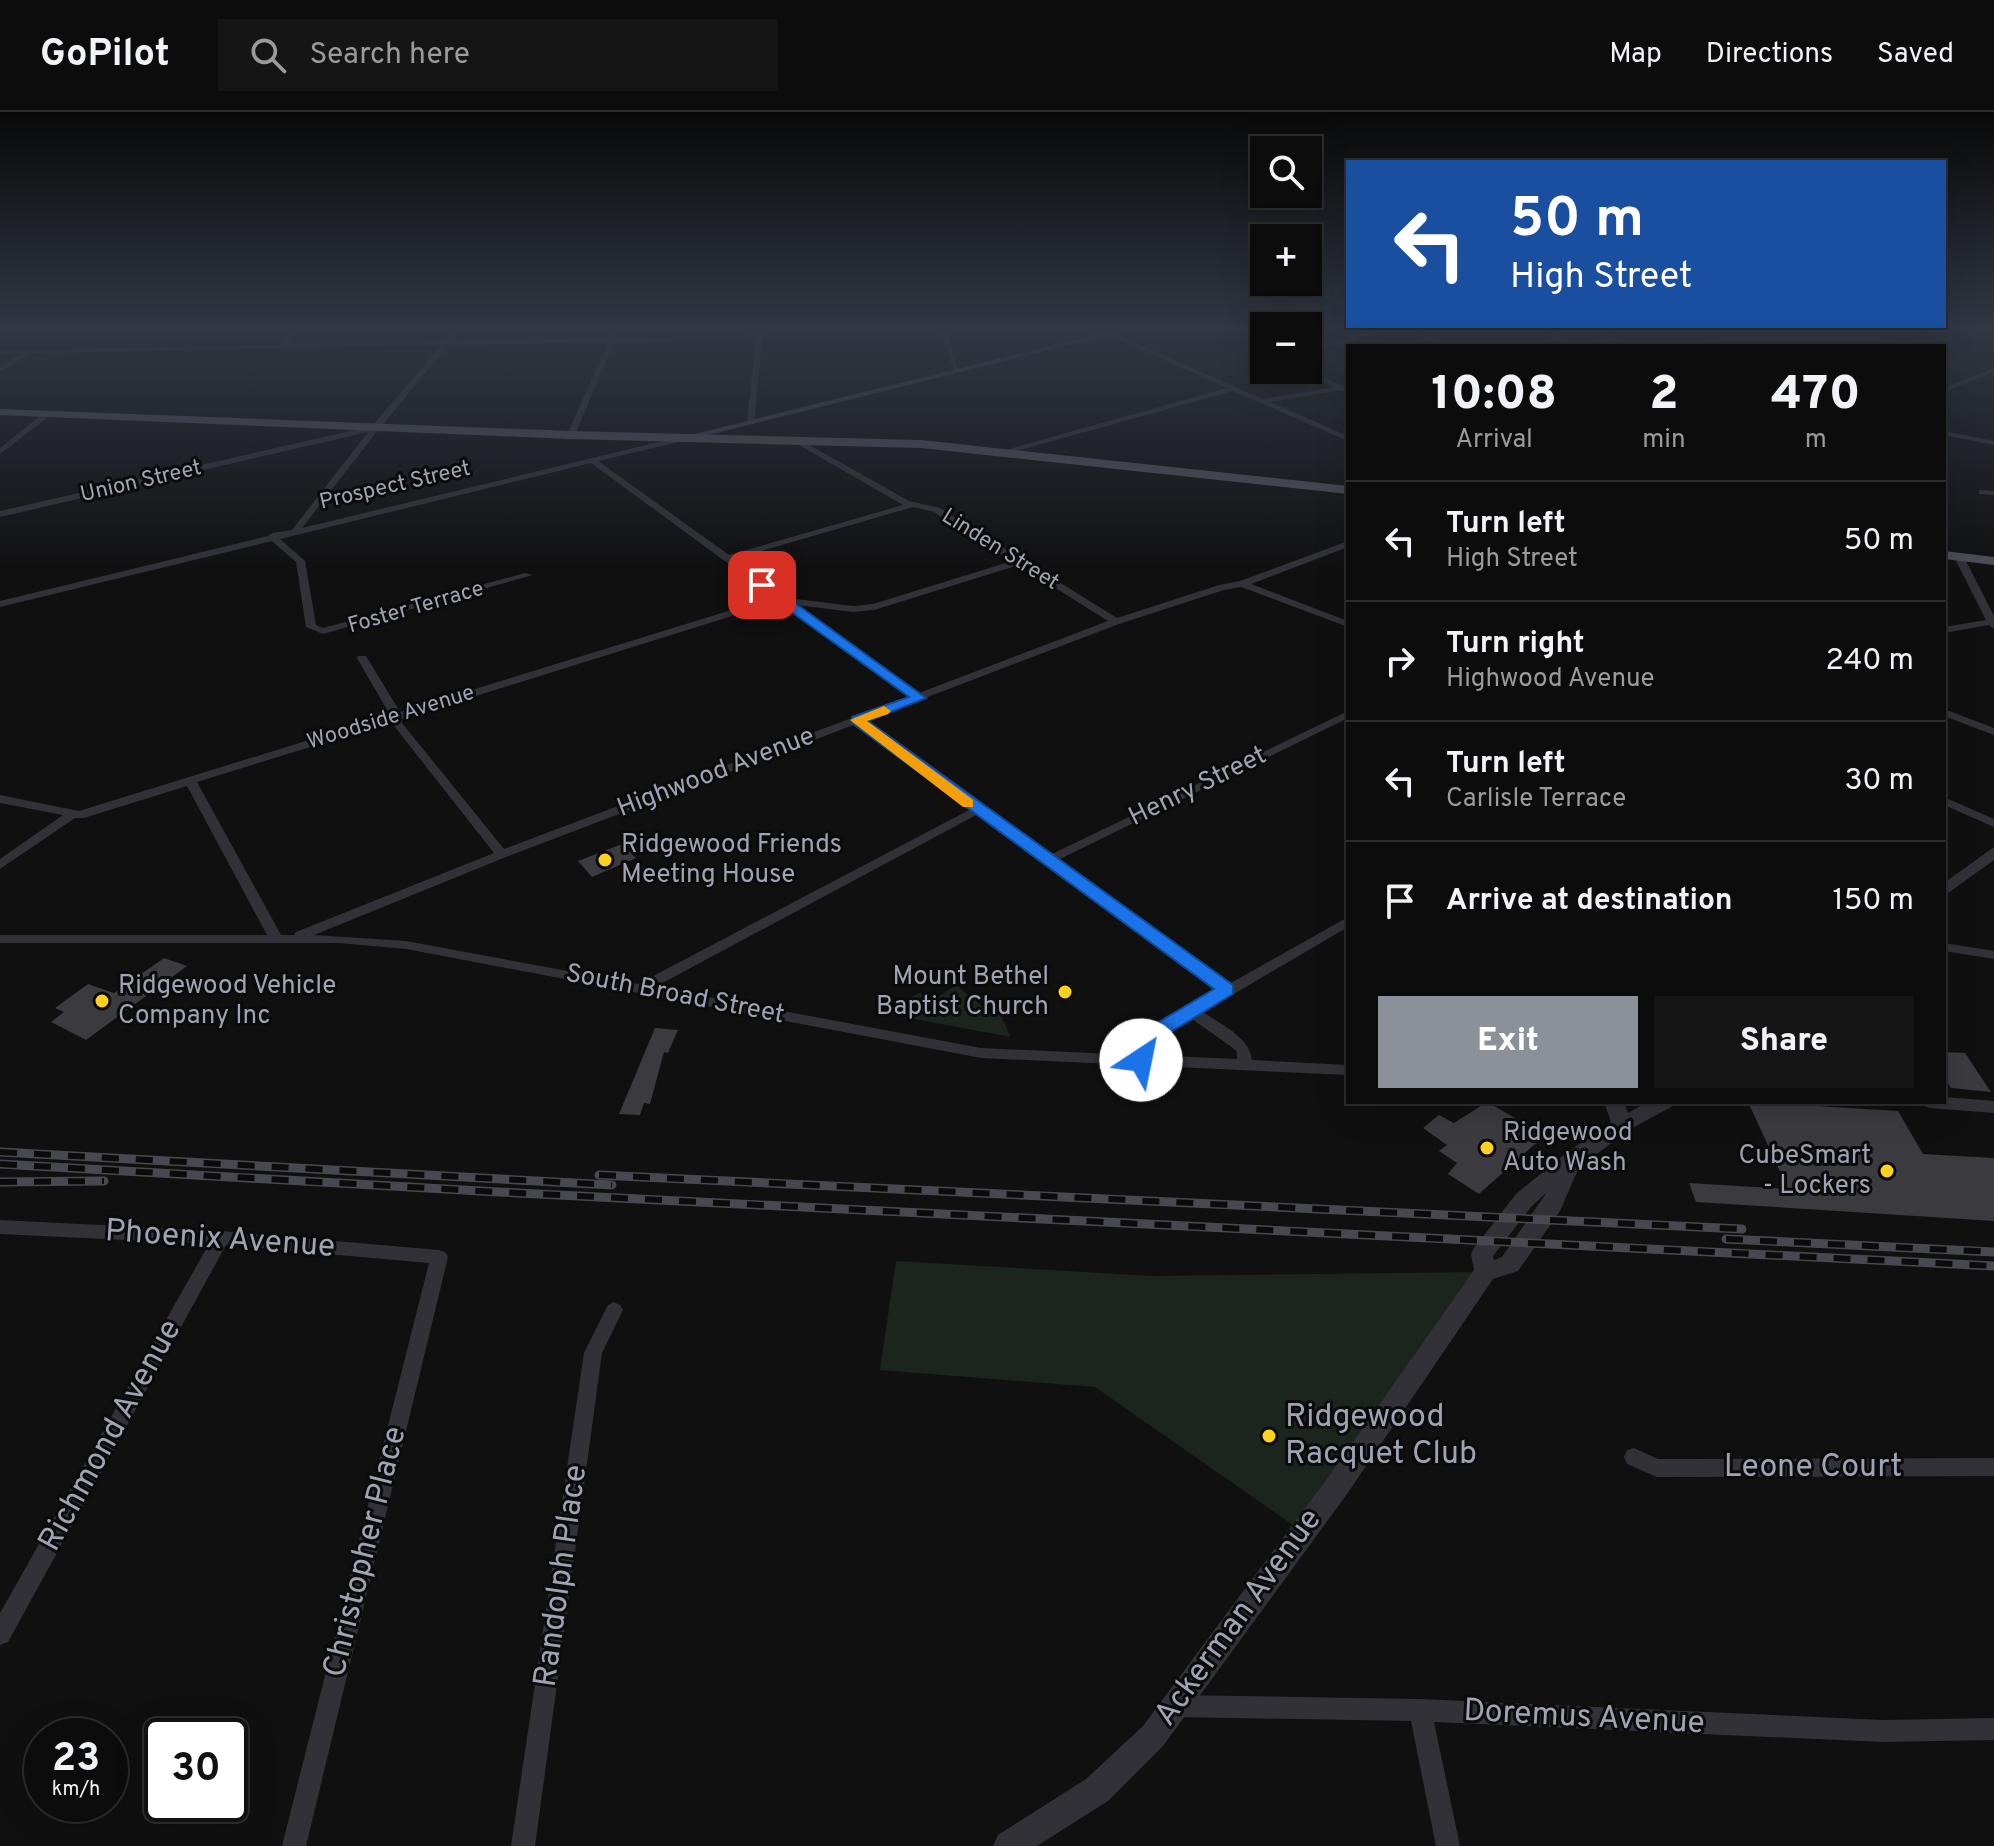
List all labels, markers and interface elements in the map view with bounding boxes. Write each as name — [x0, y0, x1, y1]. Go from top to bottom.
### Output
search box — [218, 19, 778, 91]
text: GoPilot — [40, 31, 170, 80]
icon: search — [246, 33, 290, 77]
text: Search here — [310, 37, 470, 74]
text: Map — [1609, 37, 1662, 73]
text: Directions — [1706, 37, 1833, 73]
text: Saved — [1877, 37, 1954, 73]
map controls — [1250, 136, 1322, 384]
button: search — [1250, 136, 1322, 208]
text: 50 m — [1510, 186, 1644, 256]
icon: left — [1378, 192, 1482, 296]
button: + — [1250, 224, 1322, 296]
text: High Street — [1510, 255, 1692, 301]
button: − — [1250, 312, 1322, 384]
text: 10:08 — [1431, 366, 1557, 426]
text: 2 — [1649, 366, 1679, 426]
text: 470 — [1771, 366, 1861, 426]
text: Arrival — [1455, 424, 1533, 457]
text: min — [1642, 424, 1686, 457]
text: m — [1805, 424, 1827, 457]
street label: Union Street — [78, 455, 204, 509]
street label: Prospect Street — [317, 456, 473, 516]
street label: Linden Street — [936, 503, 1064, 597]
text: Turn left — [1446, 506, 1566, 543]
icon: left — [1378, 519, 1422, 563]
text: 50 m — [1844, 523, 1914, 560]
text: High Street — [1446, 543, 1578, 576]
pin — [728, 551, 796, 619]
icon: arrive — [740, 563, 784, 607]
street label: Foster Terrace — [345, 576, 487, 640]
text: Turn right — [1446, 626, 1584, 663]
icon: right — [1378, 639, 1422, 683]
text: 240 m — [1826, 643, 1914, 680]
text: Highwood Avenue — [1446, 663, 1655, 696]
street label: Woodside Avenue — [304, 680, 478, 756]
street label: Highwood Avenue — [613, 720, 819, 826]
street label: Henry Street — [1124, 739, 1272, 835]
text: Turn left — [1446, 746, 1566, 783]
icon: left — [1378, 759, 1422, 803]
text: 30 m — [1845, 763, 1914, 800]
text: Carlisle Terrace — [1446, 783, 1626, 816]
place label: Ridgewood Friends Meeting House — [621, 829, 842, 892]
marker: Ridgewood Friends Meeting House — [596, 851, 614, 869]
icon: arrive — [1378, 879, 1422, 923]
text: Arrive at destination — [1446, 883, 1732, 920]
text: 150 m — [1833, 883, 1914, 920]
street label: South Broad Street — [563, 958, 787, 1032]
place label: Mount Bethel Baptist Church — [876, 961, 1049, 1024]
place label: Ridgewood Vehicle Company Inc — [118, 970, 336, 1033]
marker: Mount Bethel Baptist Church — [1056, 983, 1074, 1001]
marker: Ridgewood Vehicle Company Inc — [93, 992, 111, 1010]
button: Exit — [1378, 996, 1638, 1088]
button: Share — [1654, 996, 1914, 1088]
position arrow — [1099, 1018, 1183, 1102]
place label: Ridgewood Auto Wash — [1503, 1117, 1633, 1180]
marker: Ridgewood Auto Wash — [1478, 1139, 1496, 1157]
place label: CubeSmart - Lockers — [1738, 1140, 1871, 1203]
marker: CubeSmart - Lockers — [1878, 1162, 1896, 1180]
street label: Phoenix Avenue — [104, 1212, 336, 1268]
street label: Richmond Avenue — [31, 1313, 191, 1559]
place label: Ridgewood Racquet Club — [1285, 1398, 1477, 1475]
street label: Christopher Place — [315, 1422, 417, 1682]
marker: Ridgewood Racquet Club — [1260, 1427, 1278, 1445]
street label: Leone Court — [1724, 1448, 1902, 1488]
street label: Randolph Place — [527, 1462, 597, 1690]
street label: Ackerman Avenue — [1147, 1501, 1331, 1735]
street label: Doremus Avenue — [1462, 1692, 1706, 1744]
speed limit sign: 30 — [144, 1718, 248, 1822]
text: 23 — [52, 1735, 100, 1785]
text: km/h — [52, 1777, 100, 1803]

